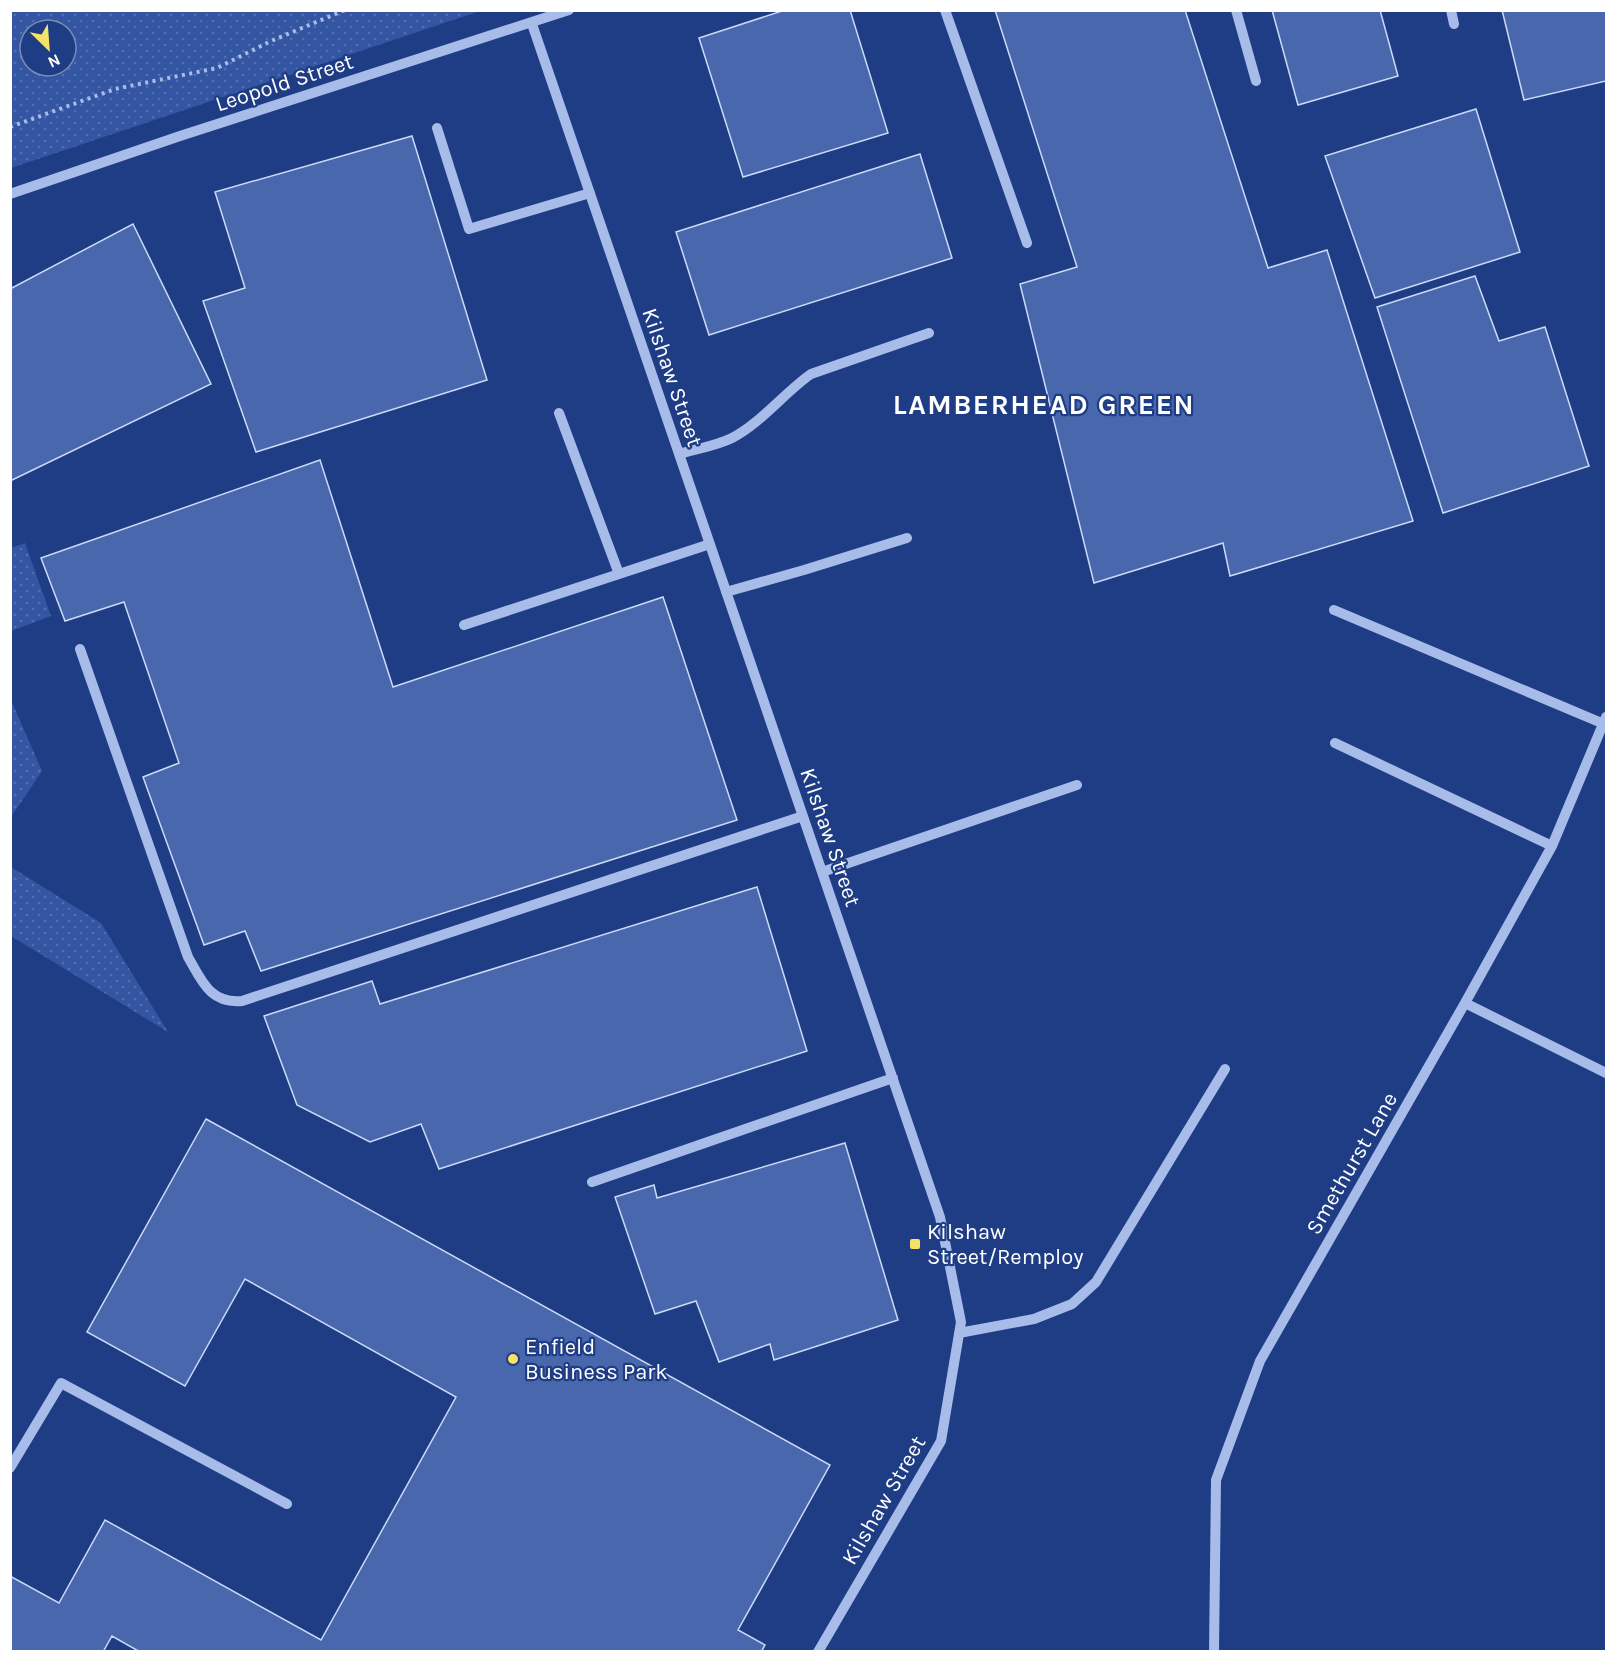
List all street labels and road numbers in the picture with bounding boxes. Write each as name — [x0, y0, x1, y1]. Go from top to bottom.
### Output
street label: Leopold Street — [212, 48, 356, 117]
street label: Kilshaw Street — [636, 305, 708, 450]
street label: Kilshaw Street — [794, 765, 866, 910]
street label: Smethurst Lane — [1301, 1088, 1403, 1239]
street label: Kilshaw Street — [836, 1431, 931, 1570]

